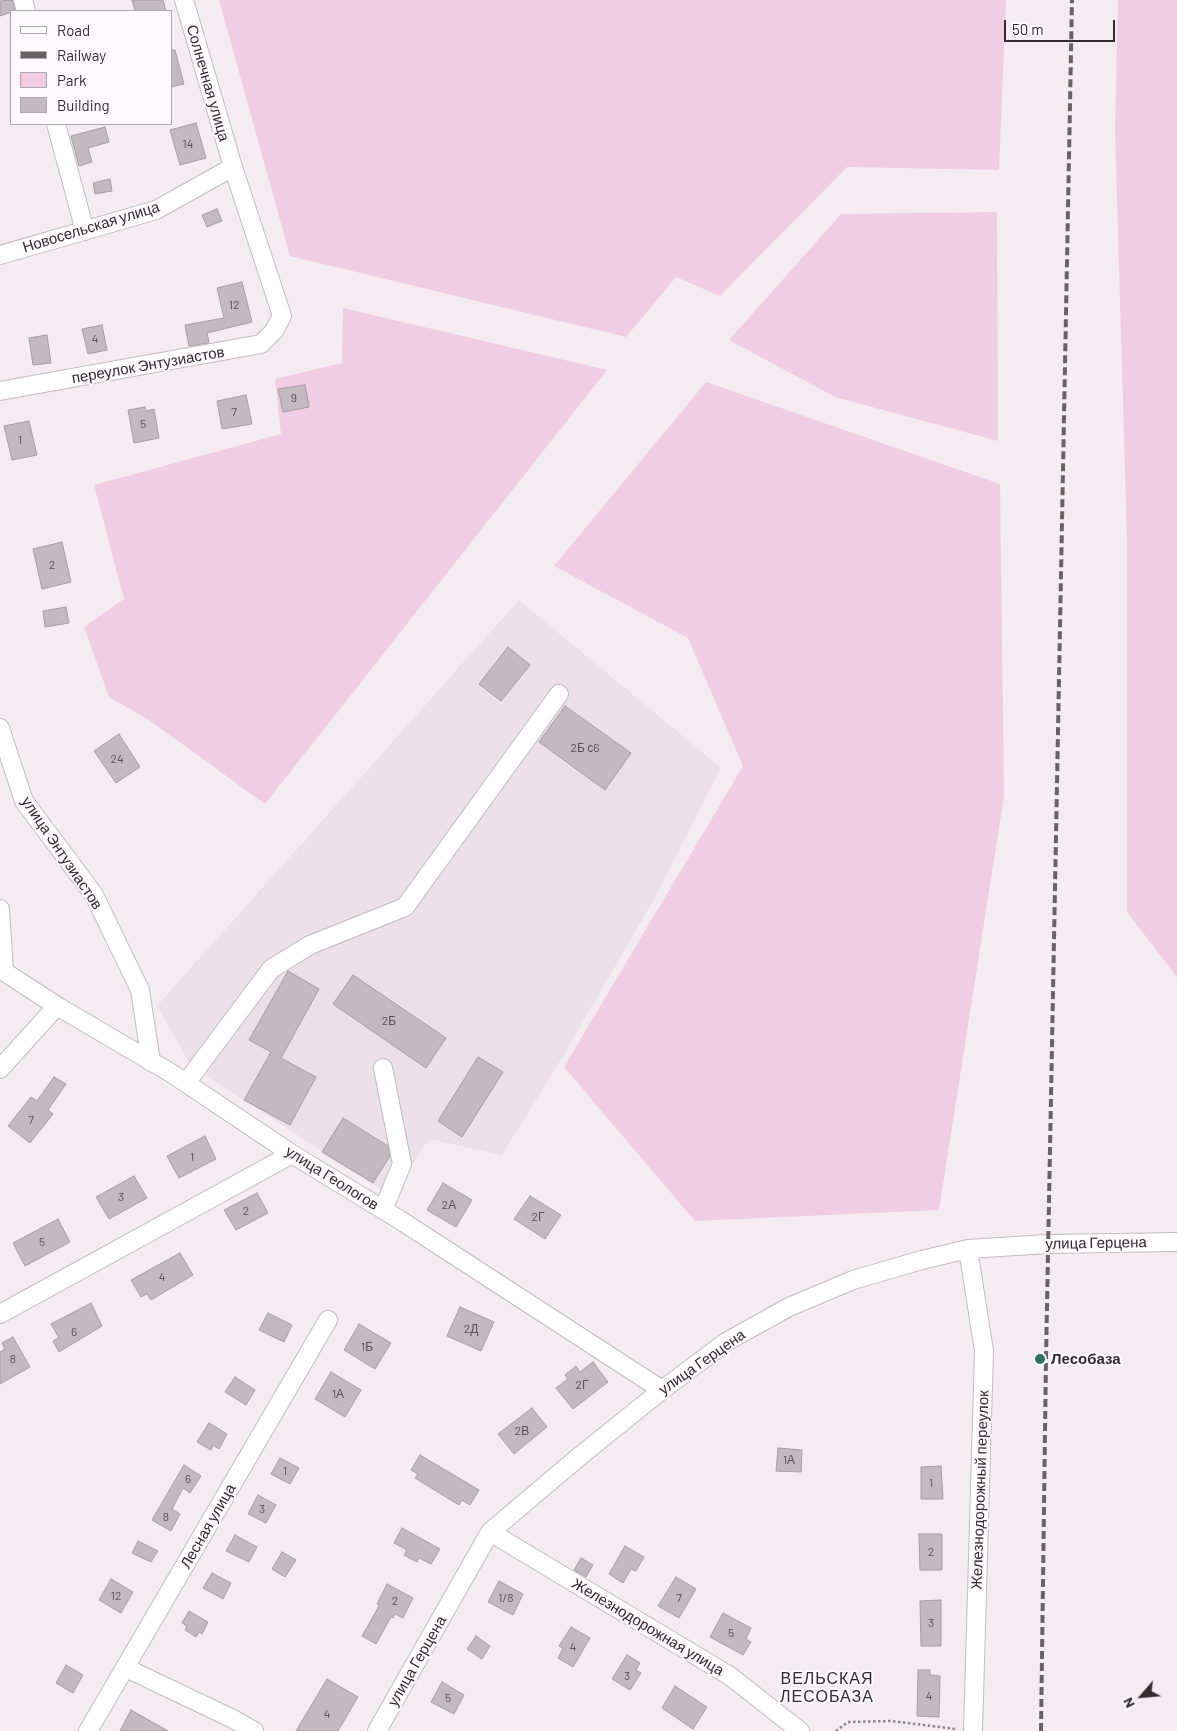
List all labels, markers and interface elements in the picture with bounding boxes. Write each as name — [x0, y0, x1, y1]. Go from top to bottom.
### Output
legend — [10, 10, 172, 125]
scale bar — [1007, 10, 1118, 42]
text: 50 m — [1012, 20, 1044, 38]
text: Road — [57, 21, 90, 39]
street label: Солнечная улица — [183, 23, 233, 143]
text: Railway — [57, 46, 106, 64]
text: Park — [57, 71, 86, 89]
text: Building — [57, 96, 110, 114]
house number: 14 — [183, 137, 193, 151]
street label: Новосельская улица — [20, 198, 162, 256]
house number: 12 — [229, 298, 239, 312]
house number: 4 — [92, 332, 98, 346]
street label: переулок Энтузиастов — [70, 343, 226, 387]
house number: 9 — [291, 391, 297, 405]
house number: 7 — [231, 405, 237, 419]
house number: 5 — [140, 417, 146, 431]
house number: 1 — [18, 433, 22, 447]
house number: 2 — [49, 558, 55, 572]
house number: 2Б с6 — [571, 741, 599, 755]
house number: 24 — [110, 752, 124, 766]
street label: улица Энтузиастов — [18, 793, 106, 913]
house number: 2Б — [382, 1014, 396, 1028]
house number: 7 — [28, 1113, 34, 1127]
street label: улица Геологов — [282, 1142, 382, 1214]
house number: 1 — [190, 1150, 194, 1164]
house number: 3 — [118, 1190, 124, 1204]
house number: 2А — [442, 1198, 456, 1212]
house number: 2 — [243, 1204, 249, 1218]
house number: 2Г — [532, 1210, 544, 1224]
street label: улица Герцена — [1045, 1233, 1147, 1253]
house number: 5 — [39, 1235, 45, 1249]
house number: 4 — [159, 1270, 165, 1284]
house number: 2Д — [464, 1322, 478, 1336]
house number: 6 — [71, 1325, 77, 1339]
street label: улица Герцена — [655, 1326, 749, 1398]
house number: 1Б — [361, 1340, 373, 1354]
place label: Лесобаза — [1051, 1350, 1121, 1368]
house number: 8 — [10, 1352, 16, 1366]
marker: Лесобаза — [1033, 1352, 1047, 1366]
house number: 2Г — [576, 1378, 588, 1392]
house number: 1А — [332, 1387, 344, 1401]
street label: Железнодорожный переулок — [968, 1390, 992, 1590]
house number: 2В — [515, 1424, 529, 1438]
house number: 1А — [783, 1453, 795, 1467]
house number: 1 — [283, 1464, 287, 1478]
house number: 6 — [185, 1472, 191, 1486]
house number: 1 — [929, 1476, 933, 1490]
street label: Лесная улица — [177, 1481, 239, 1571]
house number: 3 — [259, 1502, 265, 1516]
house number: 8 — [163, 1510, 169, 1524]
house number: 2 — [928, 1545, 934, 1559]
street label: Железнодорожная улица — [569, 1574, 727, 1680]
house number: 12 — [111, 1589, 121, 1603]
house number: 1/8 — [498, 1591, 514, 1605]
house number: 7 — [676, 1591, 682, 1605]
house number: 2 — [392, 1594, 398, 1608]
street label: улица Герцена — [384, 1613, 450, 1709]
house number: 3 — [928, 1616, 934, 1630]
house number: 5 — [728, 1626, 734, 1640]
house number: 4 — [570, 1640, 576, 1654]
house number: 3 — [624, 1669, 630, 1683]
district label: ВЕЛЬСКАЯ ЛЕСОБАЗА — [779, 1669, 875, 1707]
north arrow — [1117, 1671, 1167, 1721]
house number: 4 — [926, 1689, 932, 1703]
house number: 5 — [445, 1691, 451, 1705]
text: N — [1119, 1695, 1138, 1711]
house number: 4 — [324, 1707, 330, 1721]

